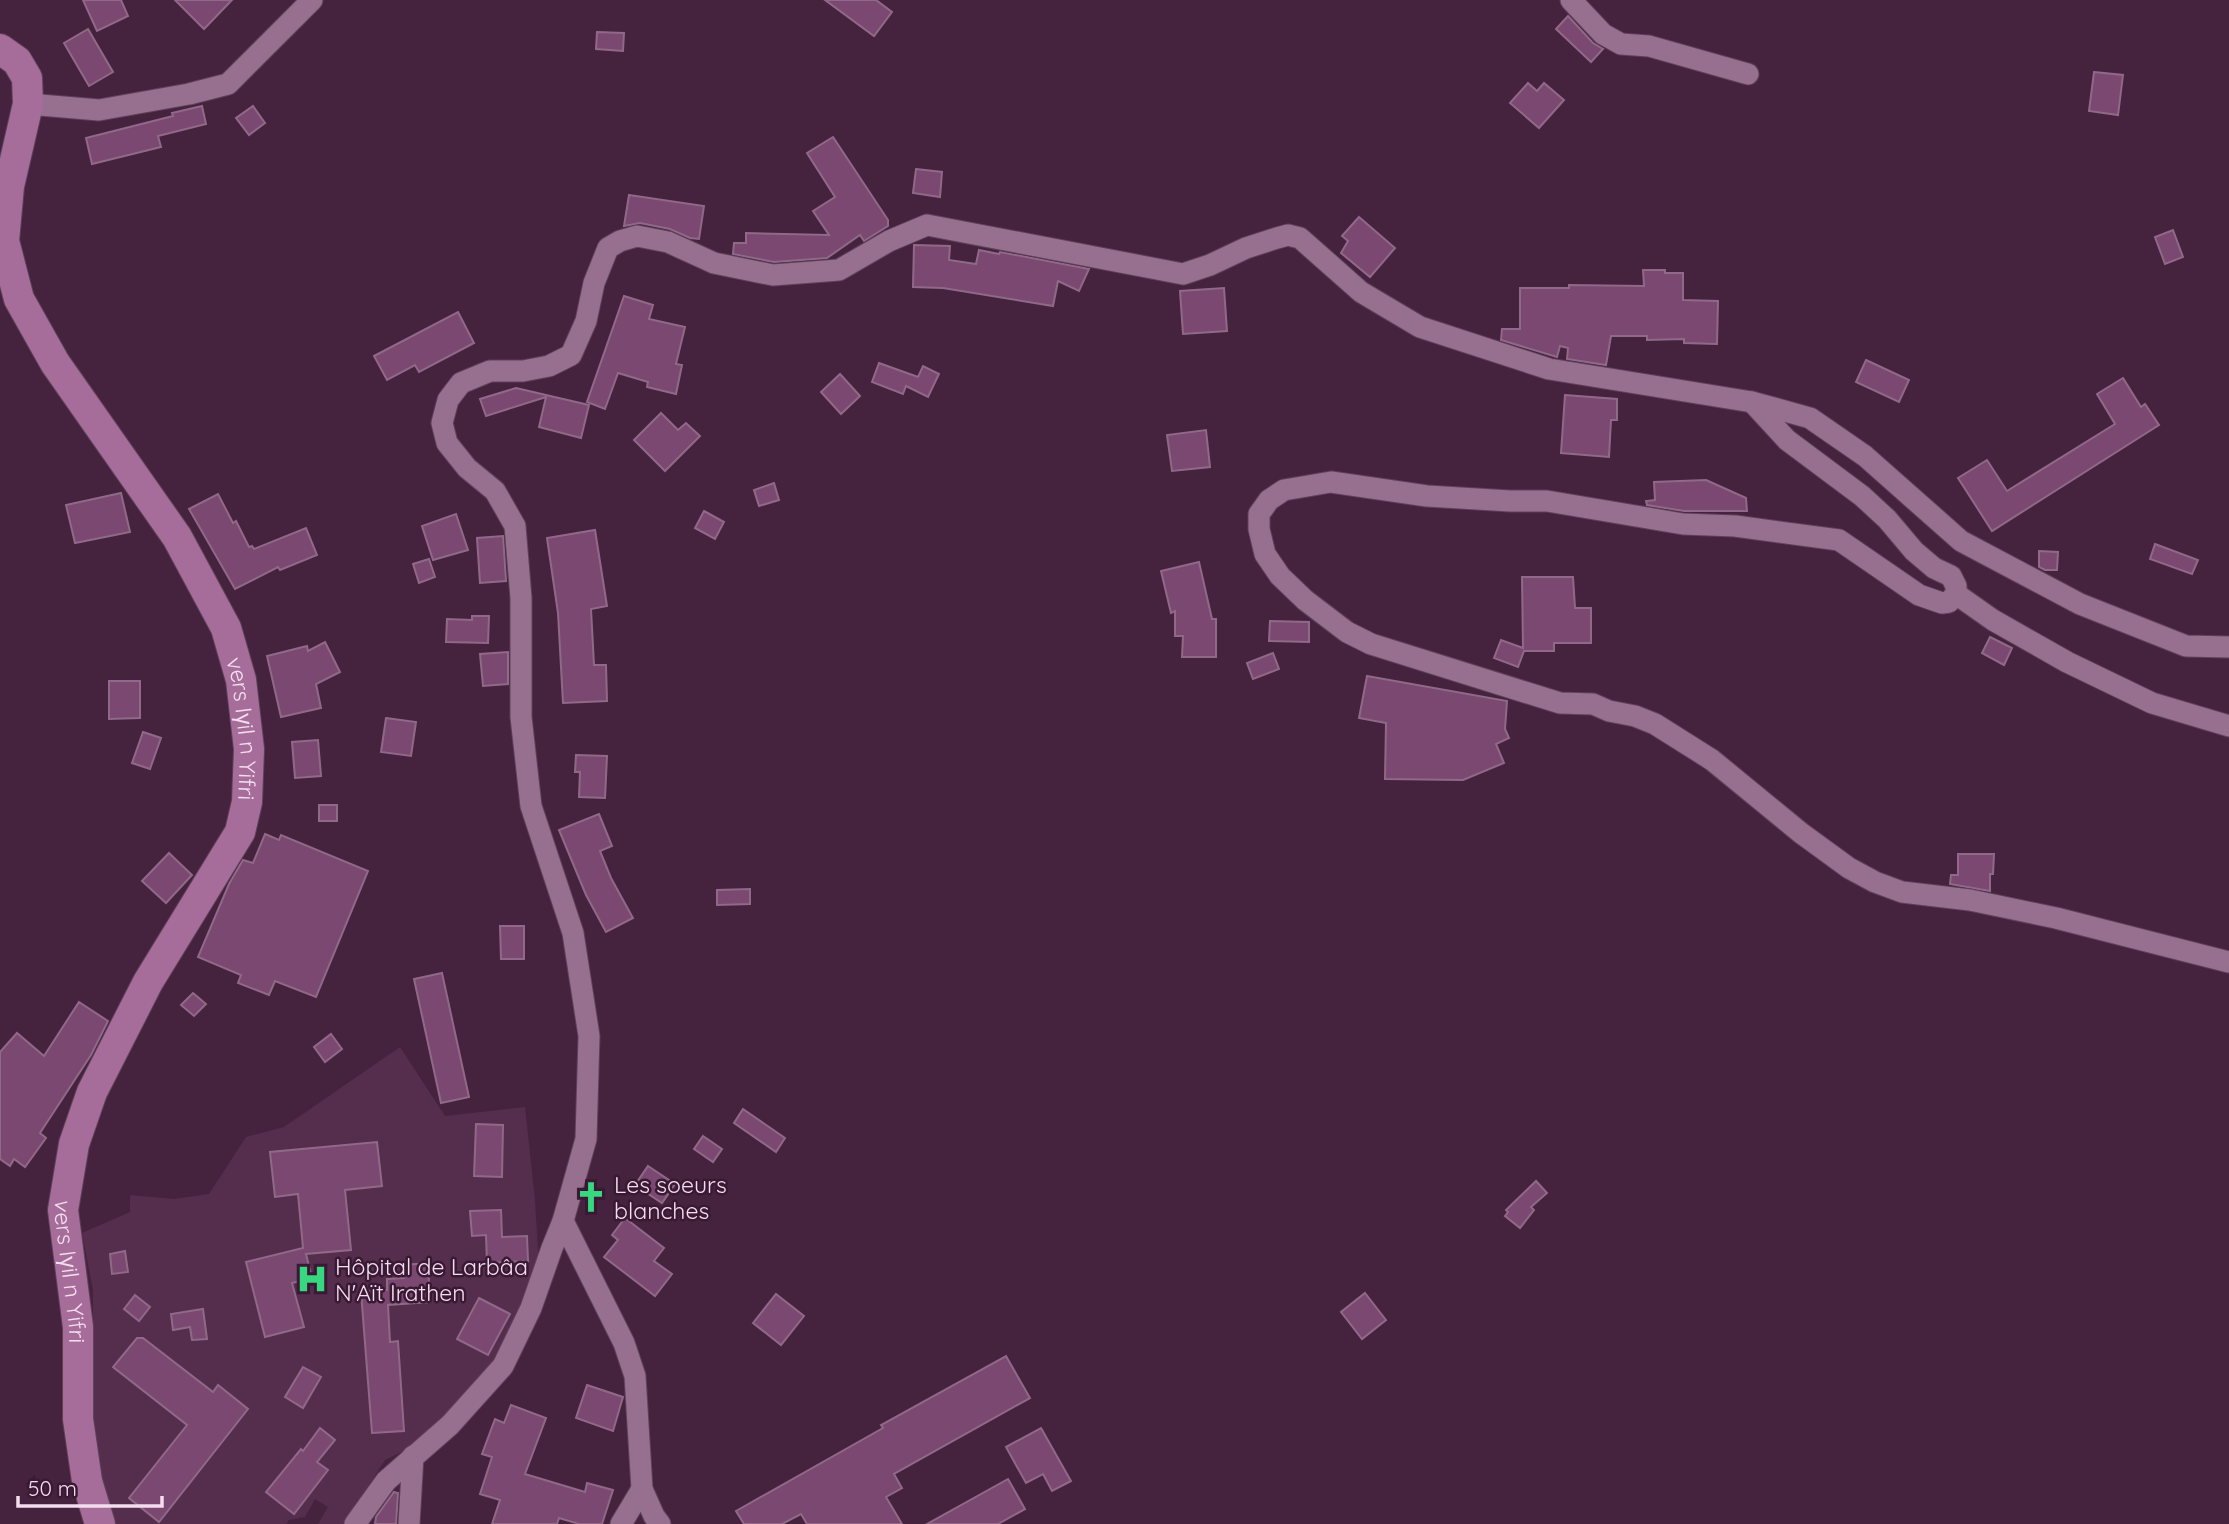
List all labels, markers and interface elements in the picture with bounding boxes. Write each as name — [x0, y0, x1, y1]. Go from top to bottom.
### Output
street label: vers Iγil n Yifri — [221, 654, 264, 801]
place label: Les soeurs blanches — [614, 1170, 727, 1225]
church icon: Les soeurs blanches — [574, 1180, 608, 1214]
street label: vers Iγil n Yifri — [48, 1198, 93, 1343]
place label: Hôpital de Larbâa N'Aït Irathen — [335, 1252, 528, 1307]
hospital icon: Hôpital de Larbâa N'Aït Irathen — [295, 1262, 329, 1296]
scale bar — [18, 1464, 161, 1508]
text: 50 m — [28, 1475, 77, 1501]

